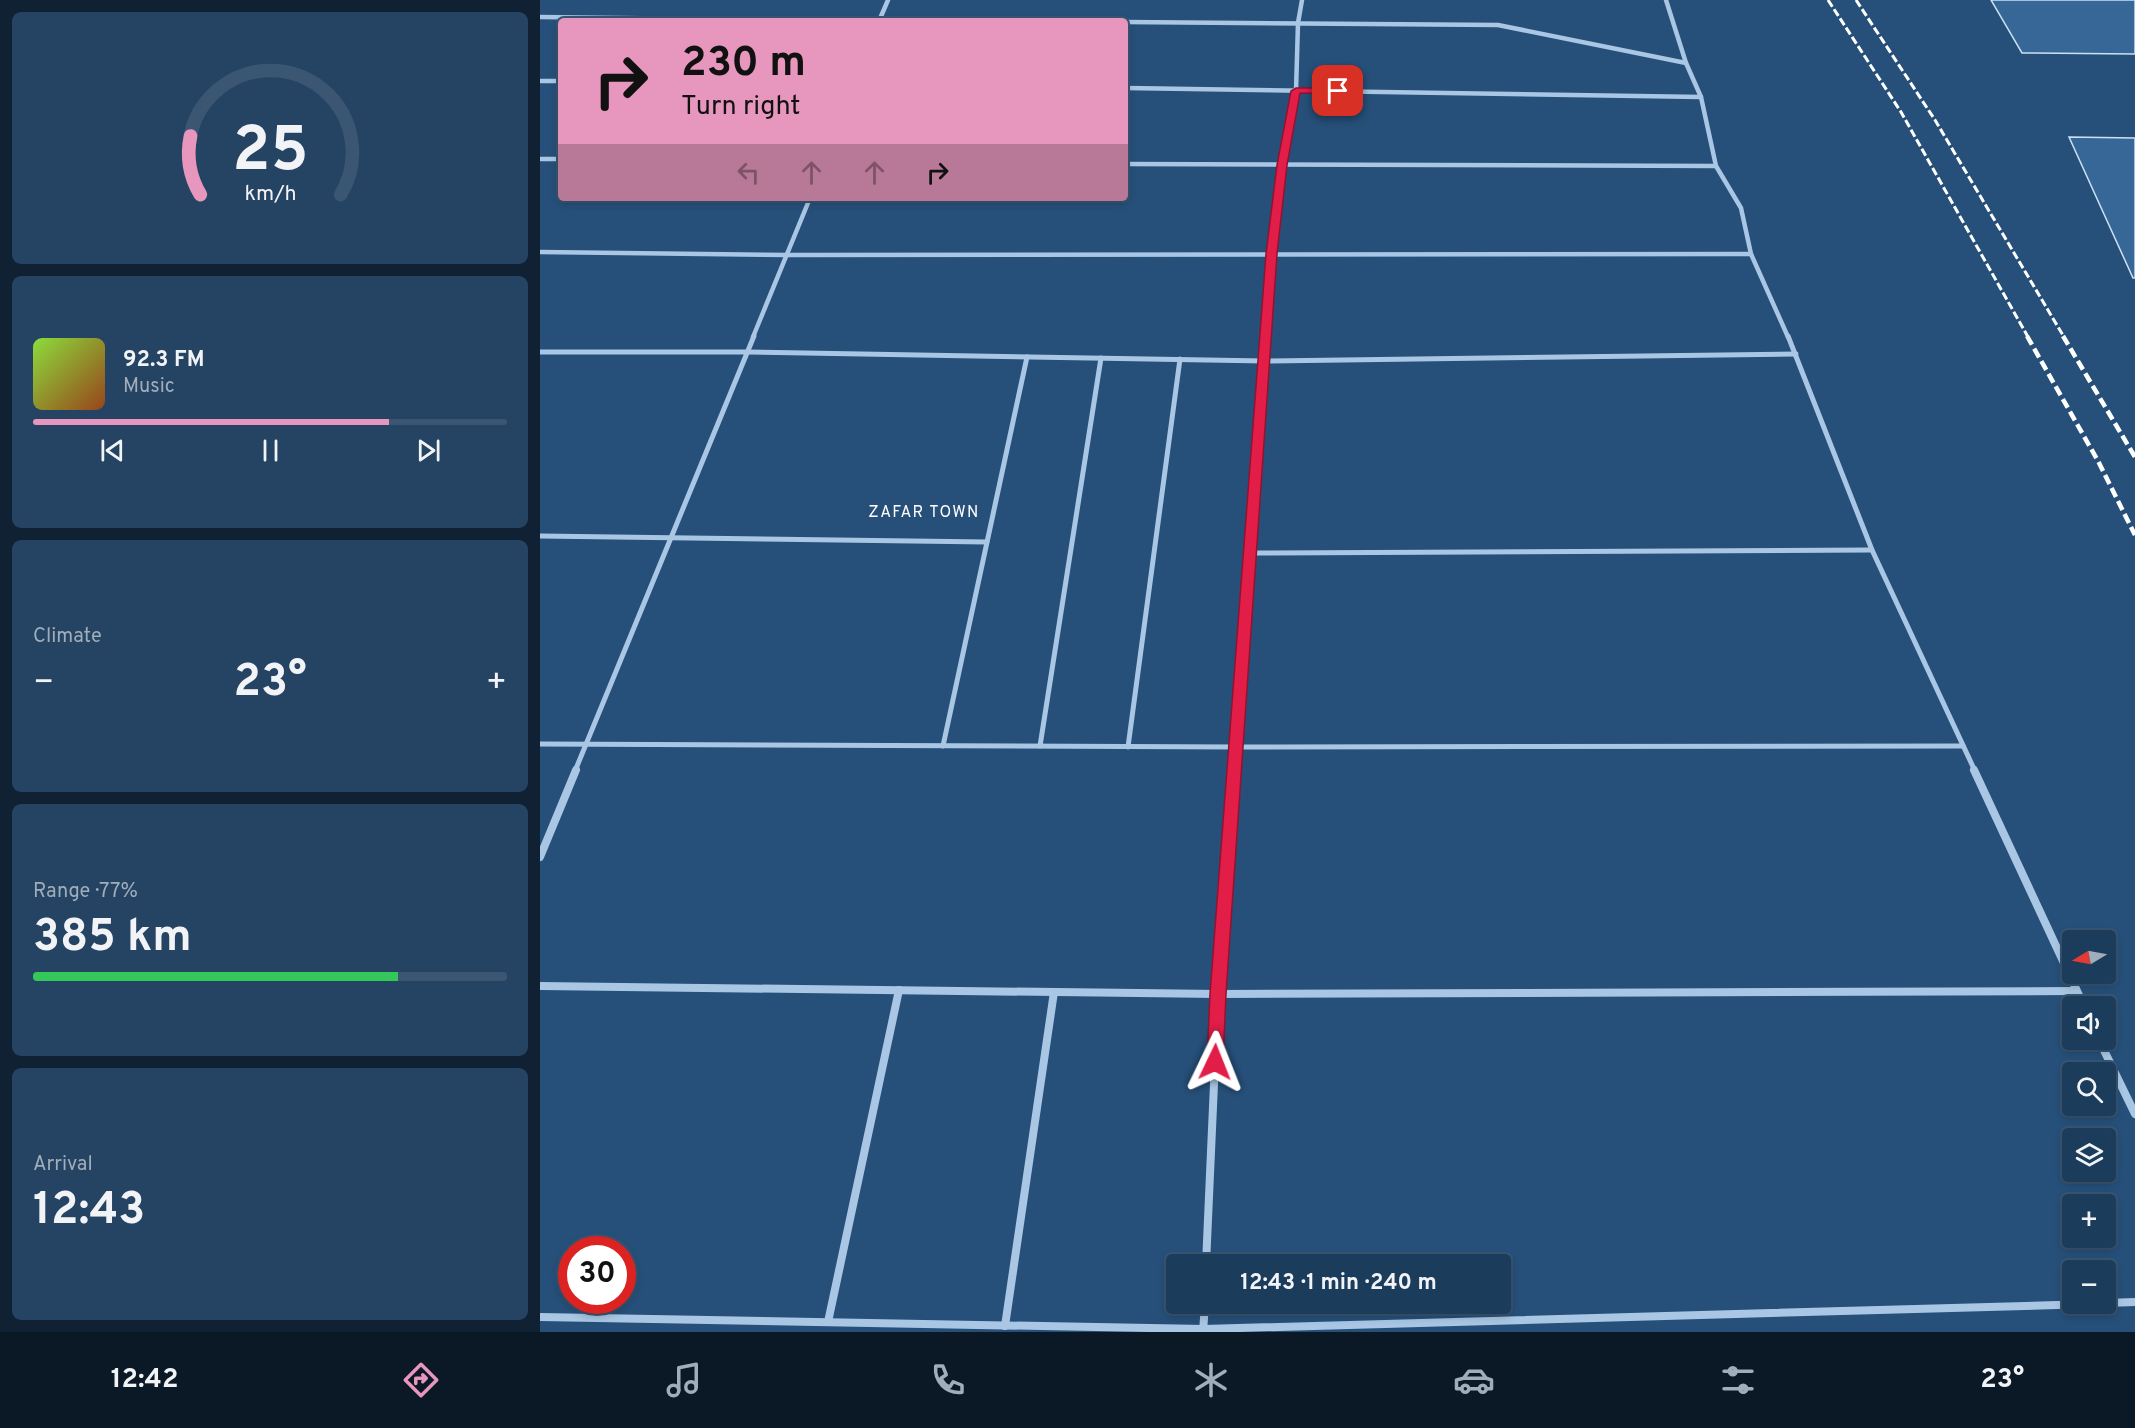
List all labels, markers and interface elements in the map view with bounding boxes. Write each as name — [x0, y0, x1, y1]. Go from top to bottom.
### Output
text: 230 m — [681, 38, 806, 91]
icon: right — [582, 42, 660, 120]
pin — [1312, 65, 1363, 116]
icon: arrive — [1321, 74, 1354, 107]
text: Turn right — [681, 90, 800, 124]
text: 25 — [232, 114, 308, 193]
icon: left — [732, 156, 765, 189]
icon: ahead — [795, 156, 828, 189]
icon: ahead — [858, 156, 891, 189]
icon: right — [921, 156, 954, 189]
text: km/h — [244, 181, 296, 208]
text: 92.3 FM — [123, 347, 204, 374]
text: Music — [123, 374, 175, 400]
icon: previous — [96, 434, 129, 467]
icon: pause — [254, 434, 287, 467]
icon: next — [412, 434, 445, 467]
district label: ZAFAR TOWN — [868, 503, 980, 523]
text: Climate — [33, 624, 102, 650]
text: 23° — [233, 655, 307, 712]
text: − — [33, 663, 54, 705]
text: + — [486, 663, 507, 705]
text: Range · 77% — [33, 879, 138, 905]
text: 385 km — [33, 910, 192, 967]
north arrow — [2062, 930, 2116, 984]
map controls — [2062, 930, 2116, 1314]
button: sound — [2062, 996, 2116, 1050]
position arrow — [1183, 1030, 1247, 1094]
button: search — [2062, 1062, 2116, 1116]
button: layers — [2062, 1128, 2116, 1182]
text: Arrival — [33, 1152, 93, 1178]
text: 12:43 — [33, 1183, 145, 1240]
button: + — [2062, 1194, 2116, 1248]
speed limit sign: 30 — [558, 1236, 636, 1314]
button: − — [2062, 1260, 2116, 1314]
text: 12:43 · 1 min · 240 m — [1240, 1270, 1437, 1297]
icon: directions — [400, 1359, 442, 1401]
icon: music — [663, 1359, 705, 1401]
icon: phone — [927, 1359, 969, 1401]
icon: climate — [1190, 1359, 1232, 1401]
icon: car — [1453, 1359, 1495, 1401]
icon: filters — [1717, 1359, 1759, 1401]
text: 12:42 — [111, 1363, 178, 1397]
text: 23° — [1980, 1363, 2024, 1397]

